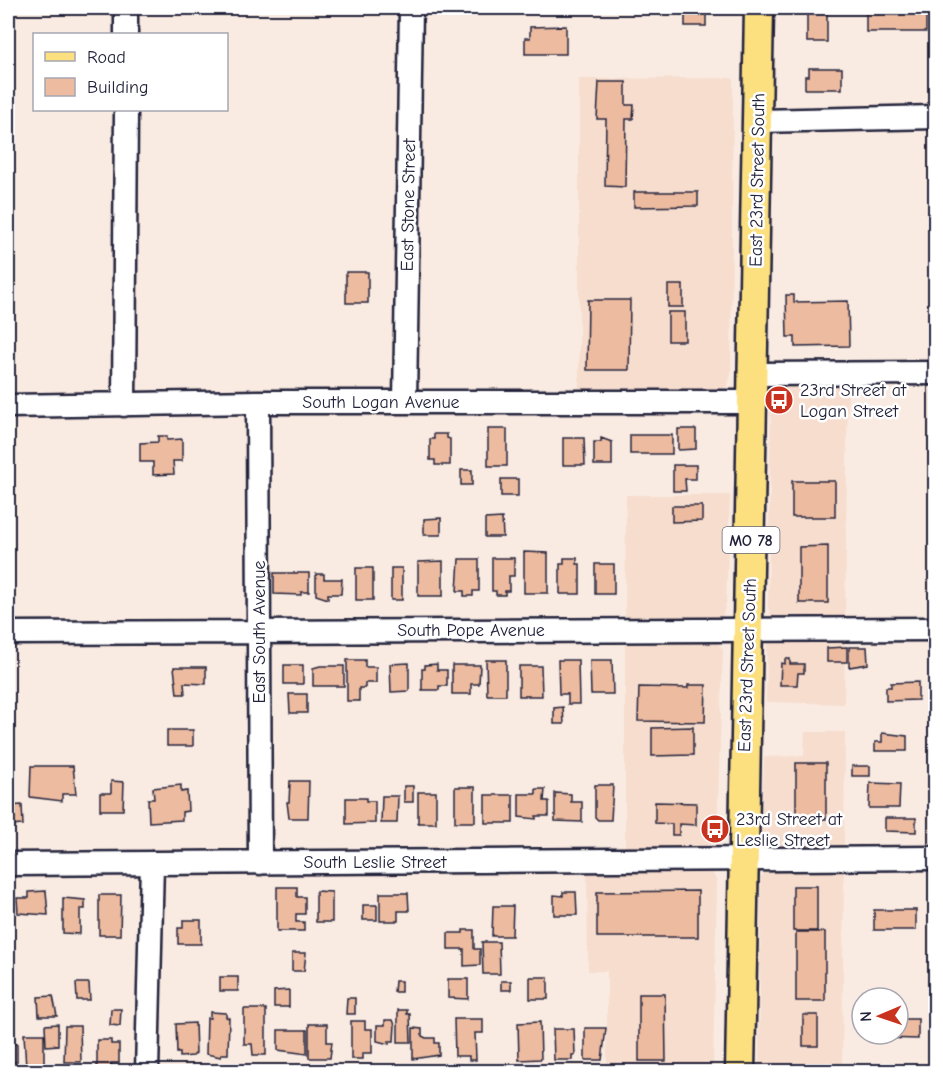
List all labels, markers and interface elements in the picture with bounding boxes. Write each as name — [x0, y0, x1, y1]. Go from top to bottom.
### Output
legend — [33, 33, 228, 111]
text: Road — [87, 47, 126, 68]
text: Building — [87, 77, 149, 98]
street label: East 23rd Street South — [745, 93, 770, 267]
street label: East Stone Street — [397, 138, 420, 272]
place label: 23rd Street at Logan Street — [800, 380, 907, 422]
bus stop icon: 23rd Street at Logan Street — [763, 384, 795, 416]
street label: South Logan Avenue — [302, 392, 460, 413]
road number: MO 78 — [722, 527, 780, 553]
street label: East South Avenue — [249, 560, 270, 704]
street label: East 23rd Street South — [734, 578, 761, 752]
street label: South Pope Avenue — [397, 620, 545, 641]
place label: 23rd Street at Leslie Street — [736, 809, 843, 851]
bus stop icon: 23rd Street at Leslie Street — [699, 813, 731, 845]
street label: South Leslie Street — [304, 852, 447, 873]
north arrow — [850, 986, 910, 1046]
text: N — [857, 1011, 875, 1022]

